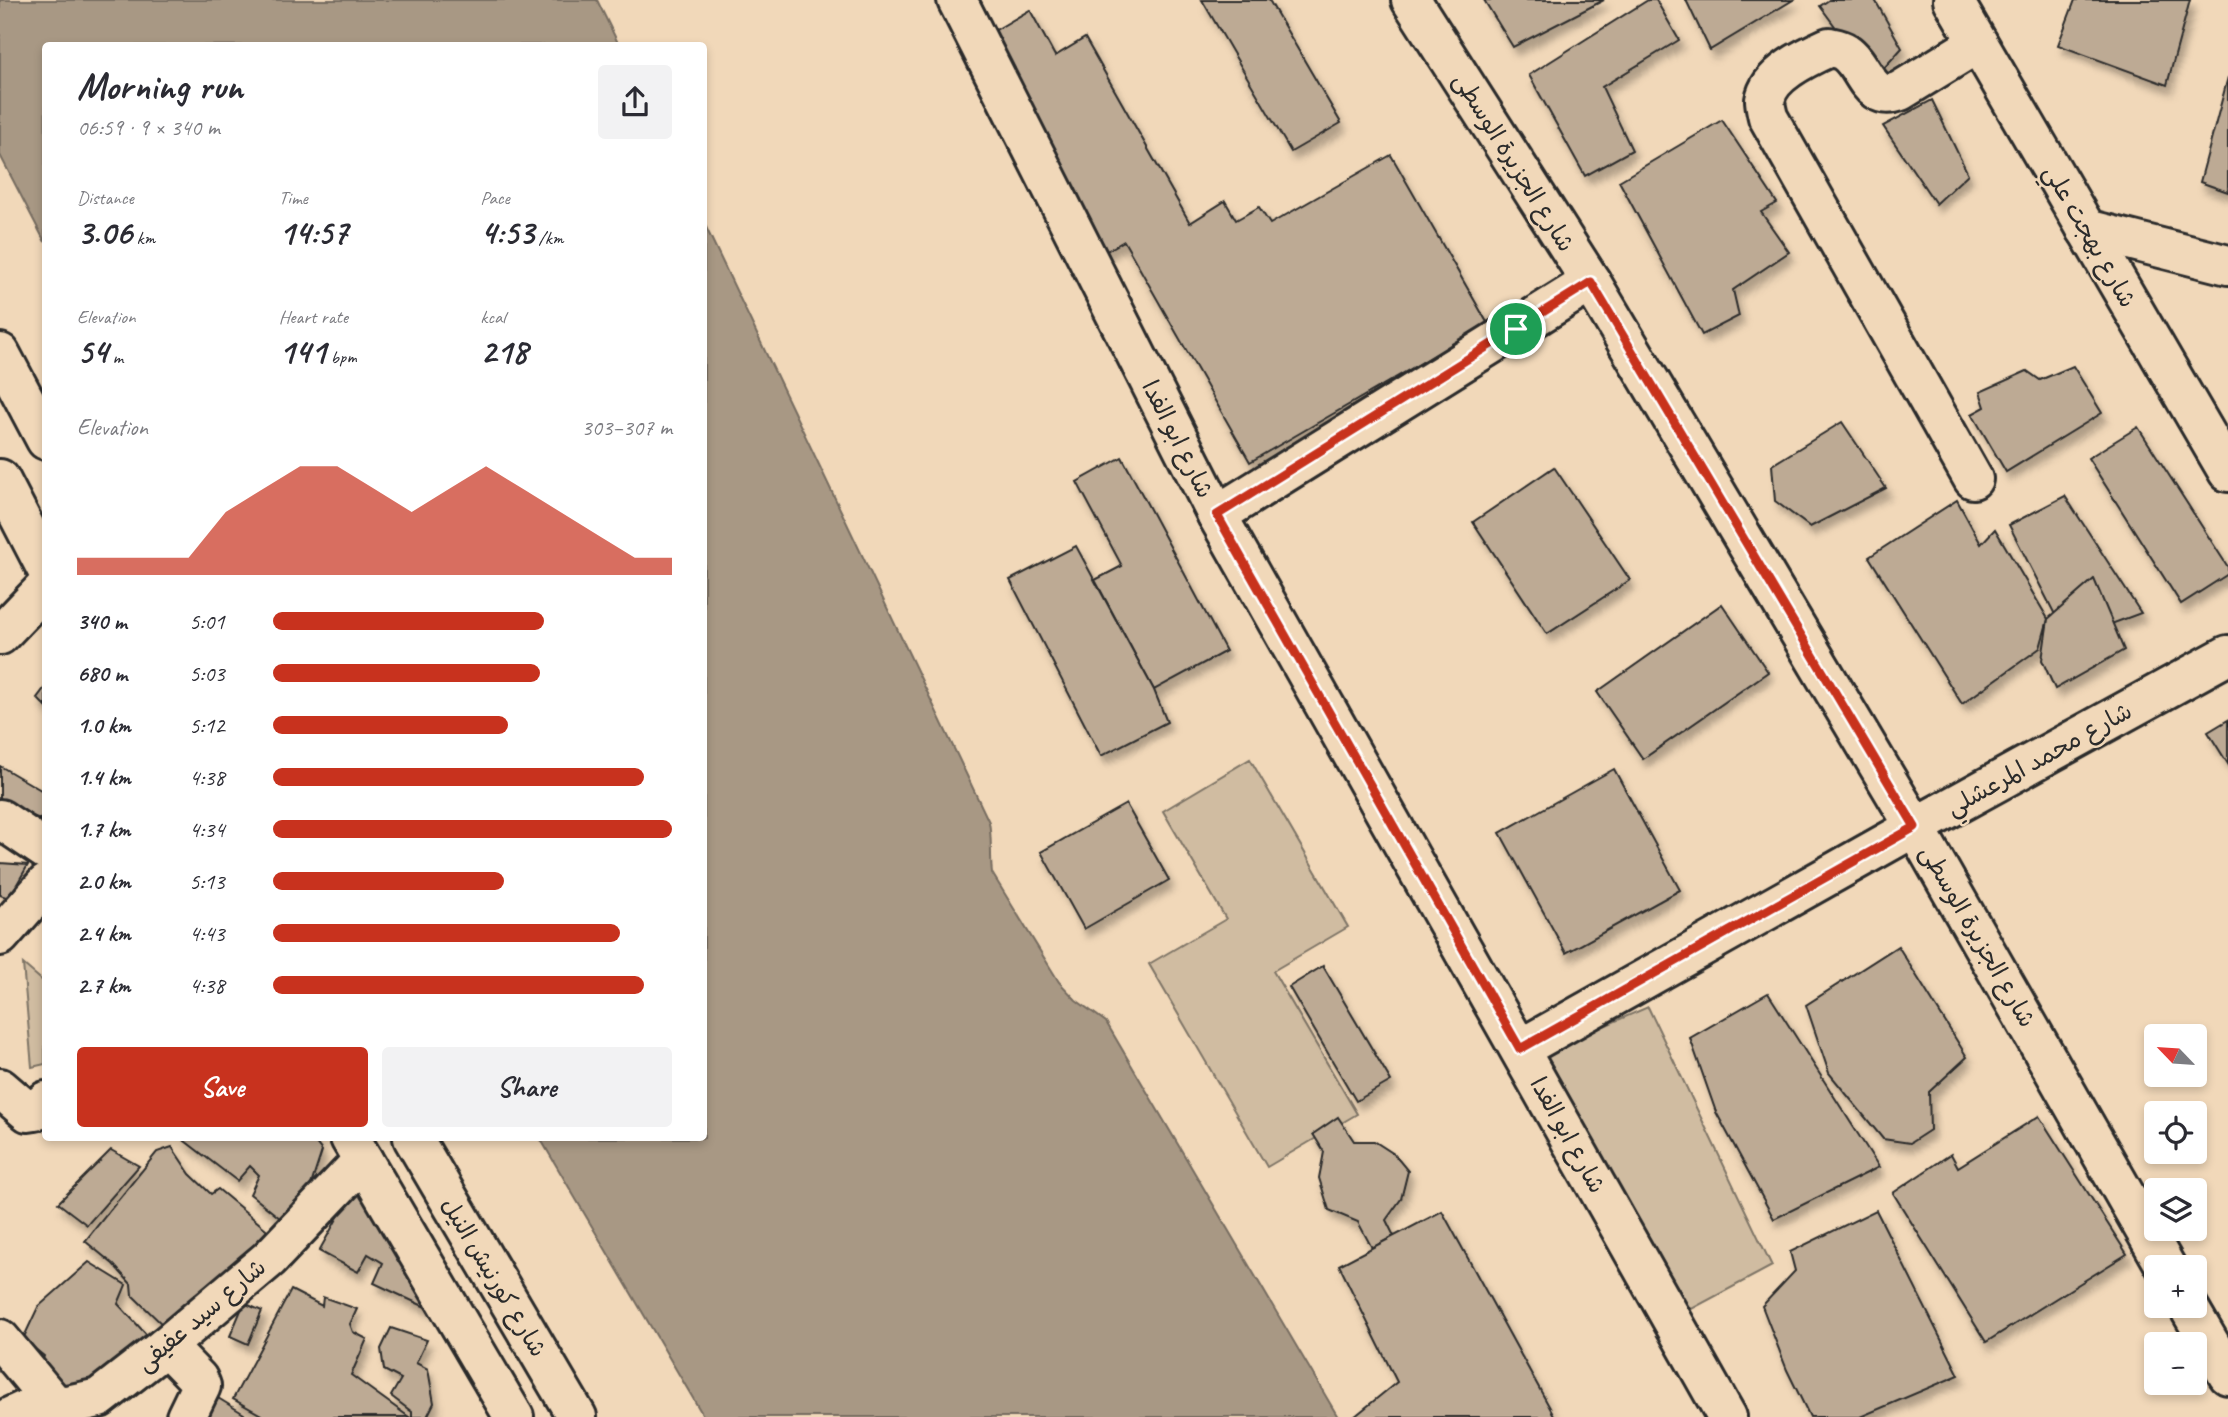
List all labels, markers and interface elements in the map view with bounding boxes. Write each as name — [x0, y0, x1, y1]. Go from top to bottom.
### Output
text: Morning run — [77, 63, 243, 110]
button: share — [598, 65, 672, 139]
street label: شارع الجزيرة الوسطى — [1445, 67, 1581, 258]
text: 06:59 · 9 × 340 m — [77, 113, 220, 142]
street label: شارع بهجت علي — [2032, 159, 2143, 316]
text: Distance — [77, 186, 134, 210]
text: Time — [279, 186, 308, 210]
text: Pace — [480, 186, 510, 210]
text: 3.06 — [77, 210, 132, 255]
text: 14:57 — [279, 210, 348, 255]
text: 4:53 — [480, 210, 534, 255]
text: km — [132, 226, 155, 250]
text: /km — [534, 226, 563, 250]
pin — [1486, 299, 1546, 359]
text: Elevation — [77, 305, 135, 329]
text: Heart rate — [279, 305, 348, 329]
text: kcal — [480, 305, 505, 329]
icon: arrive — [1497, 310, 1535, 348]
text: 54 — [77, 329, 108, 374]
text: 141 — [279, 329, 326, 374]
text: 218 — [480, 329, 528, 374]
text: m — [108, 345, 123, 369]
text: bpm — [326, 345, 357, 369]
street label: شارع ابو الفدا — [1134, 375, 1221, 504]
text: Elevation — [77, 413, 148, 442]
text: 303–307 m — [581, 413, 672, 442]
text: 340 m — [77, 607, 127, 636]
text: 5:01 — [189, 607, 225, 636]
text: 680 m — [77, 659, 127, 688]
text: 5:03 — [189, 659, 225, 688]
street label: شارع محمد المرعشلي — [1941, 696, 2140, 828]
text: 1.0 km — [77, 711, 131, 740]
text: 5:12 — [189, 711, 225, 740]
text: 1.4 km — [77, 763, 131, 792]
text: 4:38 — [189, 763, 225, 792]
text: 1.7 km — [77, 815, 130, 844]
text: 4:34 — [189, 815, 225, 844]
street label: شارع الجزيرة الوسطى — [1912, 839, 2042, 1034]
text: 2.0 km — [77, 867, 131, 896]
text: 5:13 — [189, 867, 225, 896]
text: 2.4 km — [77, 919, 131, 948]
text: 4:43 — [189, 919, 225, 948]
text: 2.7 km — [77, 971, 130, 1000]
text: 4:38 — [189, 971, 225, 1000]
north arrow — [2144, 1024, 2207, 1087]
map controls — [2144, 1024, 2207, 1395]
button: Save — [77, 1047, 368, 1127]
button: Share — [382, 1047, 672, 1127]
street label: شارع ابو الفدا — [1522, 1072, 1612, 1199]
button: locate — [2144, 1101, 2207, 1164]
button: layers — [2144, 1178, 2207, 1241]
street label: شارع كورنيش النيل — [433, 1192, 553, 1363]
street label: شارع سيد عفيفى — [130, 1252, 273, 1379]
button: + — [2144, 1255, 2207, 1318]
button: − — [2144, 1332, 2207, 1395]

